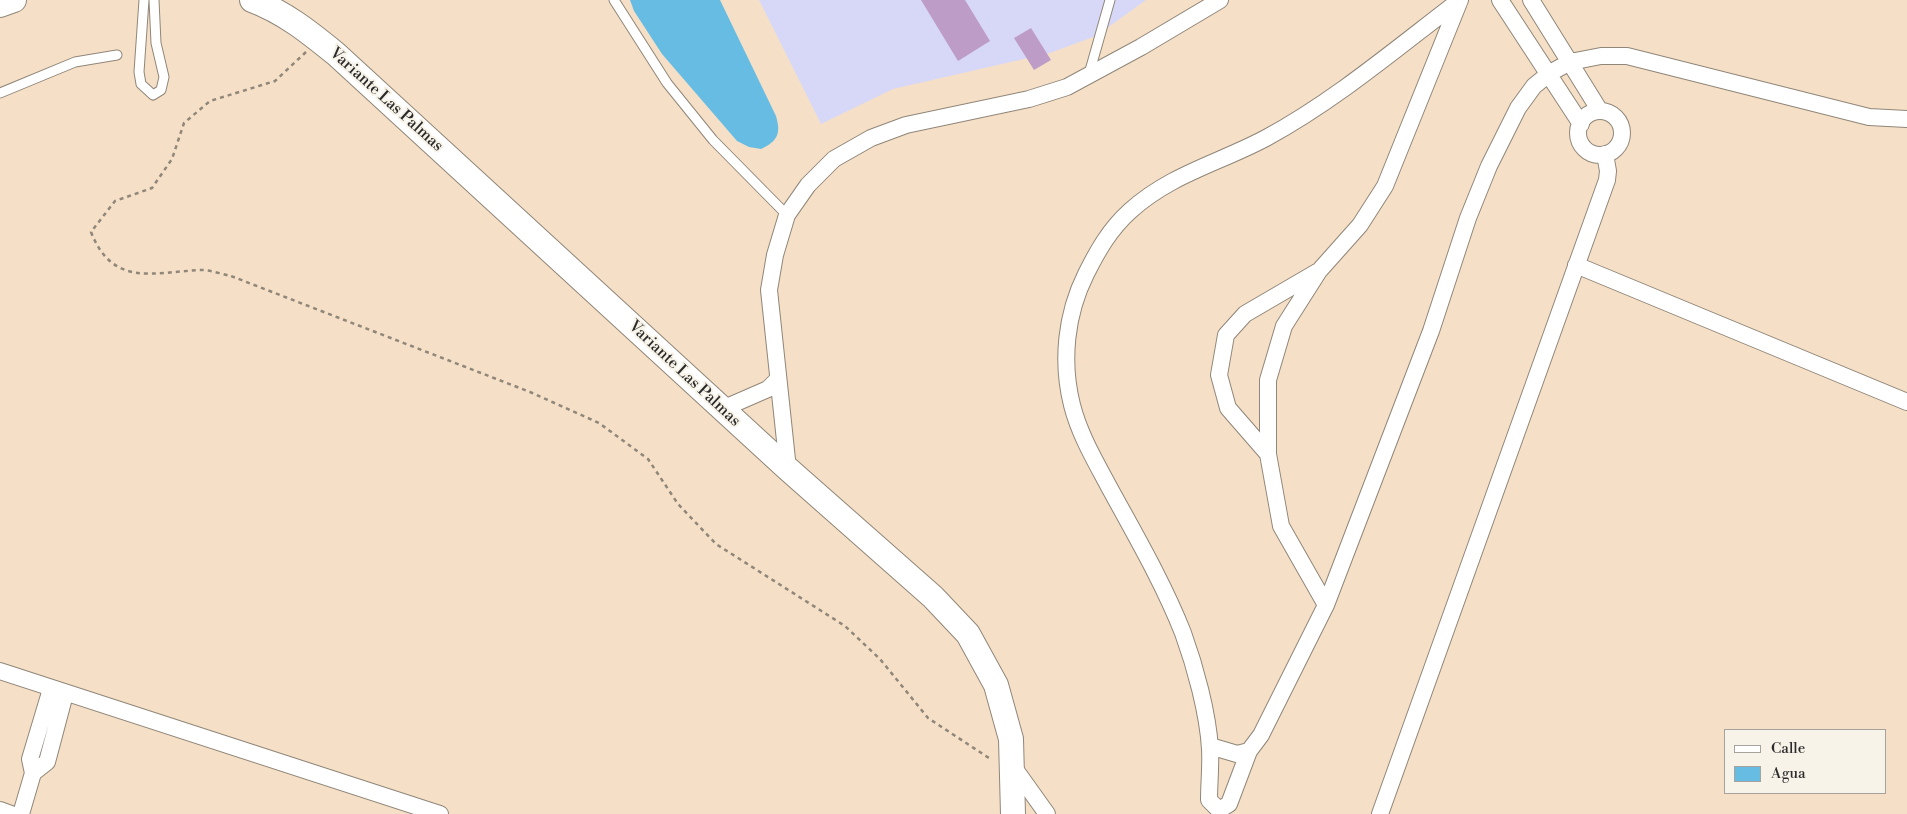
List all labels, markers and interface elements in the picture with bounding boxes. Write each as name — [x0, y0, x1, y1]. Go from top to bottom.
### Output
street label: Variante Las Palmas — [325, 44, 447, 156]
street label: Variante Las Palmas — [624, 317, 744, 431]
legend — [1724, 729, 1887, 794]
text: Calle — [1771, 739, 1805, 758]
text: Agua — [1771, 764, 1806, 783]

